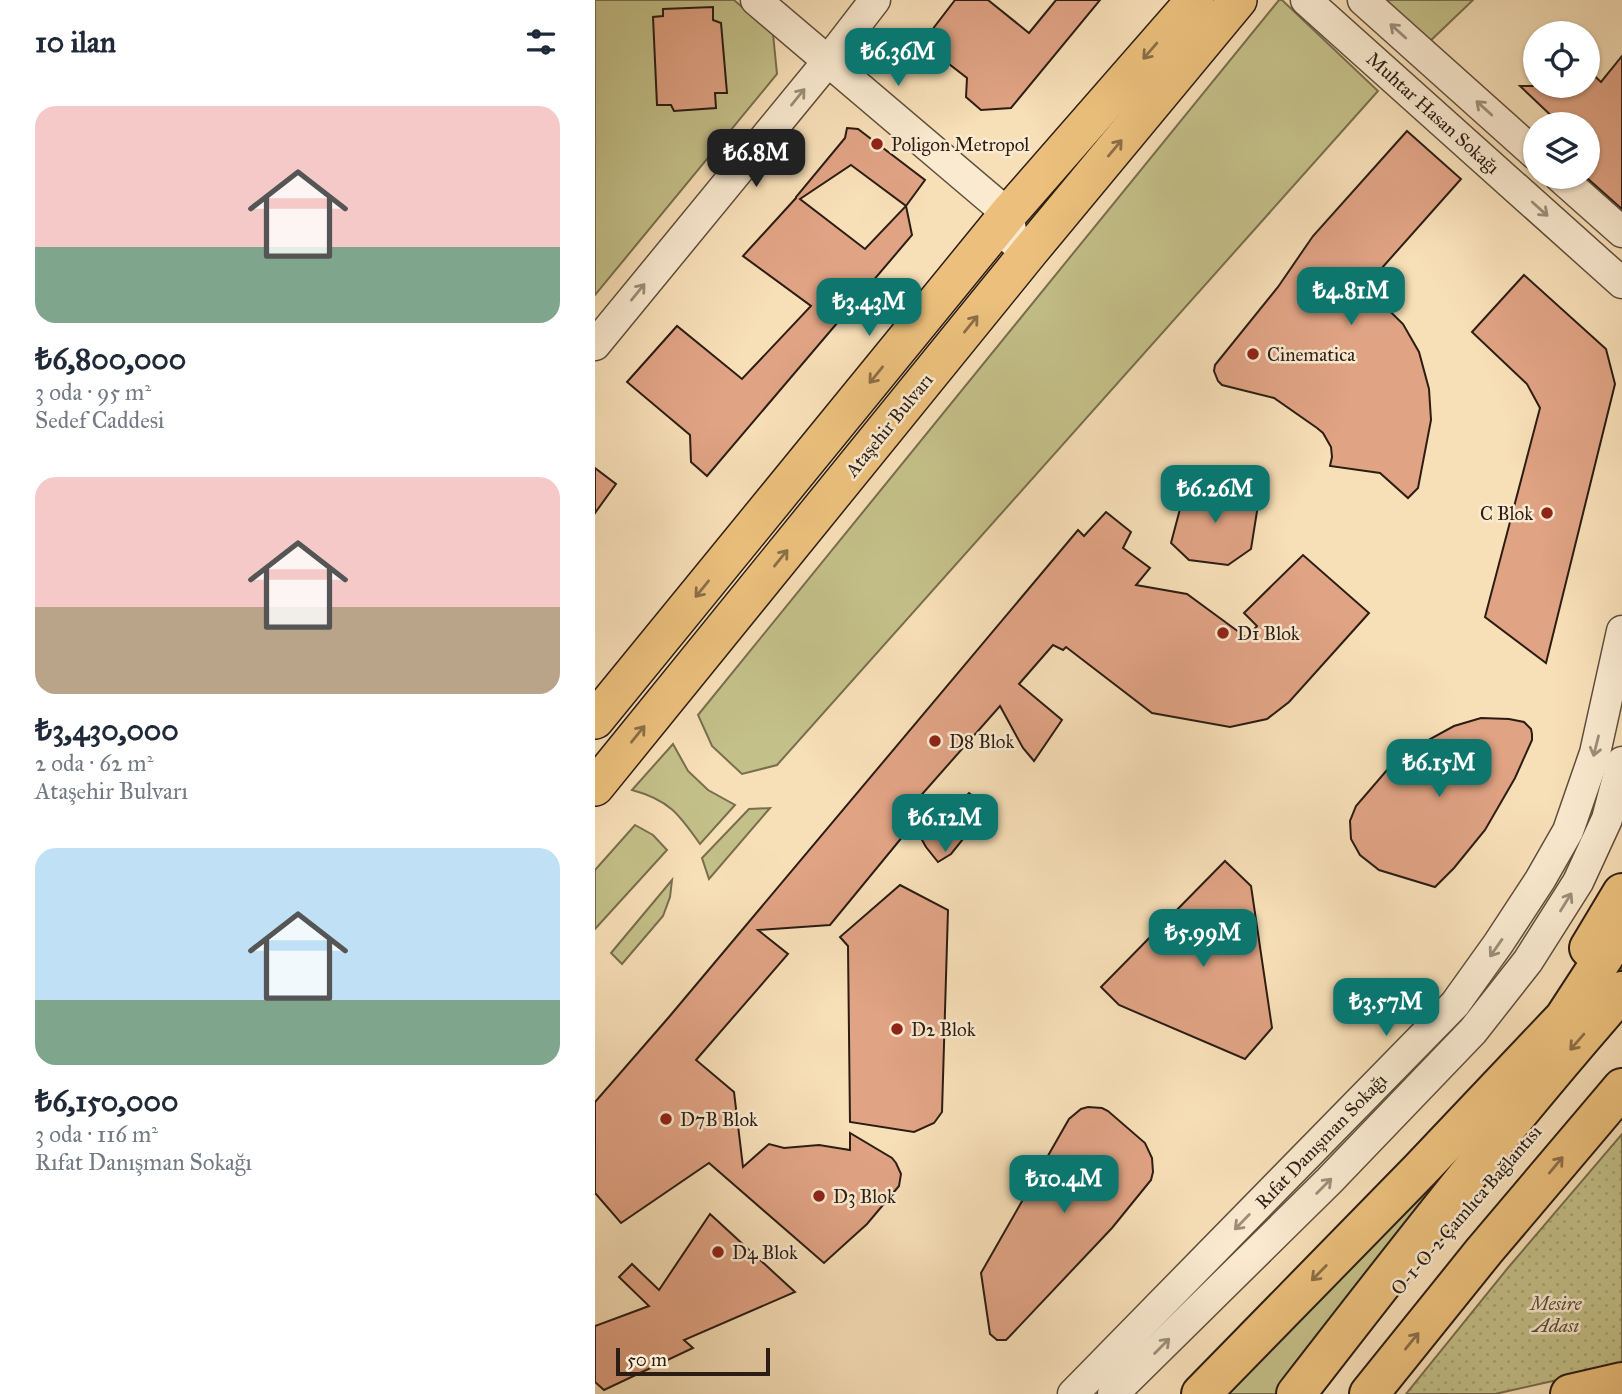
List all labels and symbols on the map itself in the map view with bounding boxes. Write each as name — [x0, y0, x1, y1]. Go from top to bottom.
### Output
one-way arrow — [1389, 23, 1407, 39]
pin: ₺6.36M — [841, 28, 955, 88]
one-way arrow — [1142, 42, 1158, 60]
street label: Muhtar Hasan Sokağı — [1361, 47, 1504, 180]
one-way arrow — [790, 89, 806, 107]
one-way arrow — [1476, 100, 1493, 117]
pin: ₺6.8M — [707, 130, 805, 189]
place label: Poligon Metropol — [891, 133, 1030, 157]
marker: Poligon Metropol — [869, 136, 885, 152]
one-way arrow — [1108, 140, 1123, 158]
one-way arrow — [1531, 201, 1549, 217]
pin: ₺4.81M — [1294, 268, 1408, 327]
pin: ₺3.43M — [812, 278, 926, 338]
one-way arrow — [630, 283, 646, 301]
one-way arrow — [963, 316, 979, 334]
place label: Cinematica — [1267, 343, 1356, 366]
marker: Cinematica — [1245, 346, 1261, 362]
one-way arrow — [869, 365, 884, 383]
street label: Ataşehir Bulvarı — [840, 369, 938, 482]
pin: ₺6.26M — [1158, 466, 1272, 525]
place label: C Blok — [1480, 502, 1533, 525]
marker: C Blok — [1539, 505, 1555, 521]
one-way arrow — [774, 549, 789, 567]
one-way arrow — [694, 580, 710, 598]
place label: D1 Blok — [1237, 622, 1300, 645]
marker: D1 Blok — [1215, 625, 1231, 641]
one-way arrow — [630, 726, 646, 744]
place label: D8 Blok — [949, 730, 1014, 753]
marker: D8 Blok — [927, 733, 943, 749]
one-way arrow — [1589, 734, 1602, 756]
pin: ₺6.15M — [1382, 740, 1496, 799]
pin: ₺6.12M — [888, 794, 1002, 854]
one-way arrow — [1559, 892, 1573, 912]
pin: ₺5.99M — [1146, 909, 1260, 969]
one-way arrow — [1488, 938, 1503, 957]
pin: ₺3.57M — [1329, 978, 1443, 1038]
place label: D2 Blok — [911, 1018, 976, 1041]
marker: D2 Blok — [889, 1021, 905, 1037]
one-way arrow — [1569, 1033, 1585, 1051]
street label: Rıfat Danışman Sokağı — [1251, 1069, 1392, 1214]
place label: D7B Blok — [680, 1108, 758, 1131]
marker: D7B Blok — [658, 1111, 674, 1127]
street label: O-1-O-2 Çamlıca Bağlantısı — [1386, 1120, 1547, 1300]
pin: ₺10.4M — [1007, 1156, 1121, 1215]
one-way arrow — [1548, 1157, 1564, 1175]
one-way arrow — [1315, 1178, 1332, 1195]
place label: D3 Blok — [833, 1185, 896, 1208]
marker: D3 Blok — [811, 1188, 827, 1204]
one-way arrow — [1233, 1213, 1250, 1230]
place label: D4 Blok — [732, 1241, 798, 1264]
marker: D4 Blok — [710, 1244, 726, 1260]
one-way arrow — [1310, 1265, 1327, 1282]
park label: Mesire Adası — [1528, 1292, 1583, 1337]
one-way arrow — [1404, 1332, 1419, 1350]
one-way arrow — [1153, 1338, 1170, 1355]
scale bar — [616, 1345, 770, 1377]

